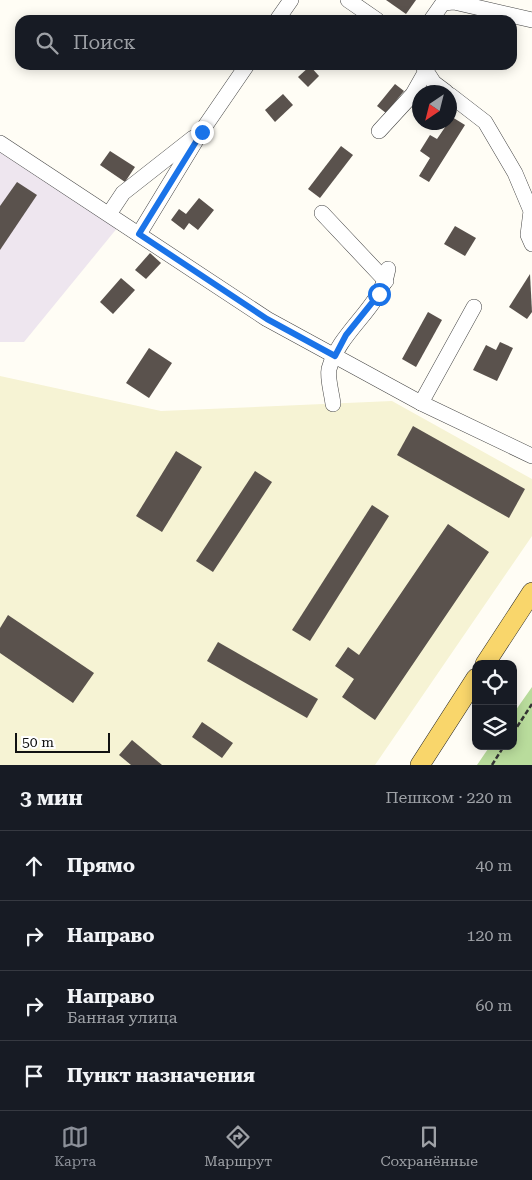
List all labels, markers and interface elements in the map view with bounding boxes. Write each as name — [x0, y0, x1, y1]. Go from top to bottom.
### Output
search box — [15, 15, 517, 70]
icon: search — [33, 29, 61, 57]
text: Поиск — [73, 31, 136, 54]
north arrow — [412, 85, 457, 130]
route end — [191, 121, 214, 144]
route start — [368, 283, 391, 306]
map controls — [472, 660, 517, 750]
button: locate — [472, 660, 517, 705]
button: layers — [472, 705, 517, 750]
scale bar — [15, 730, 110, 753]
text: 50 m — [22, 734, 54, 750]
text: 3 мин — [20, 786, 83, 810]
text: Пешком · 220 m — [385, 788, 512, 807]
icon: ahead — [20, 852, 48, 880]
text: Прямо — [67, 854, 135, 877]
text: 40 m — [475, 856, 512, 875]
icon: right — [20, 922, 48, 950]
text: Направо — [67, 924, 154, 947]
text: 120 m — [466, 926, 512, 945]
text: Направо — [67, 985, 154, 1008]
icon: right — [20, 992, 48, 1020]
text: 60 m — [475, 996, 512, 1015]
text: Банная улица — [67, 1008, 177, 1027]
icon: arrive — [20, 1062, 48, 1090]
text: Пункт назначения — [67, 1064, 255, 1087]
tab: Карта — [54, 1123, 96, 1169]
tab: Маршрут — [204, 1123, 272, 1169]
tab: Сохранённые — [380, 1123, 478, 1169]

